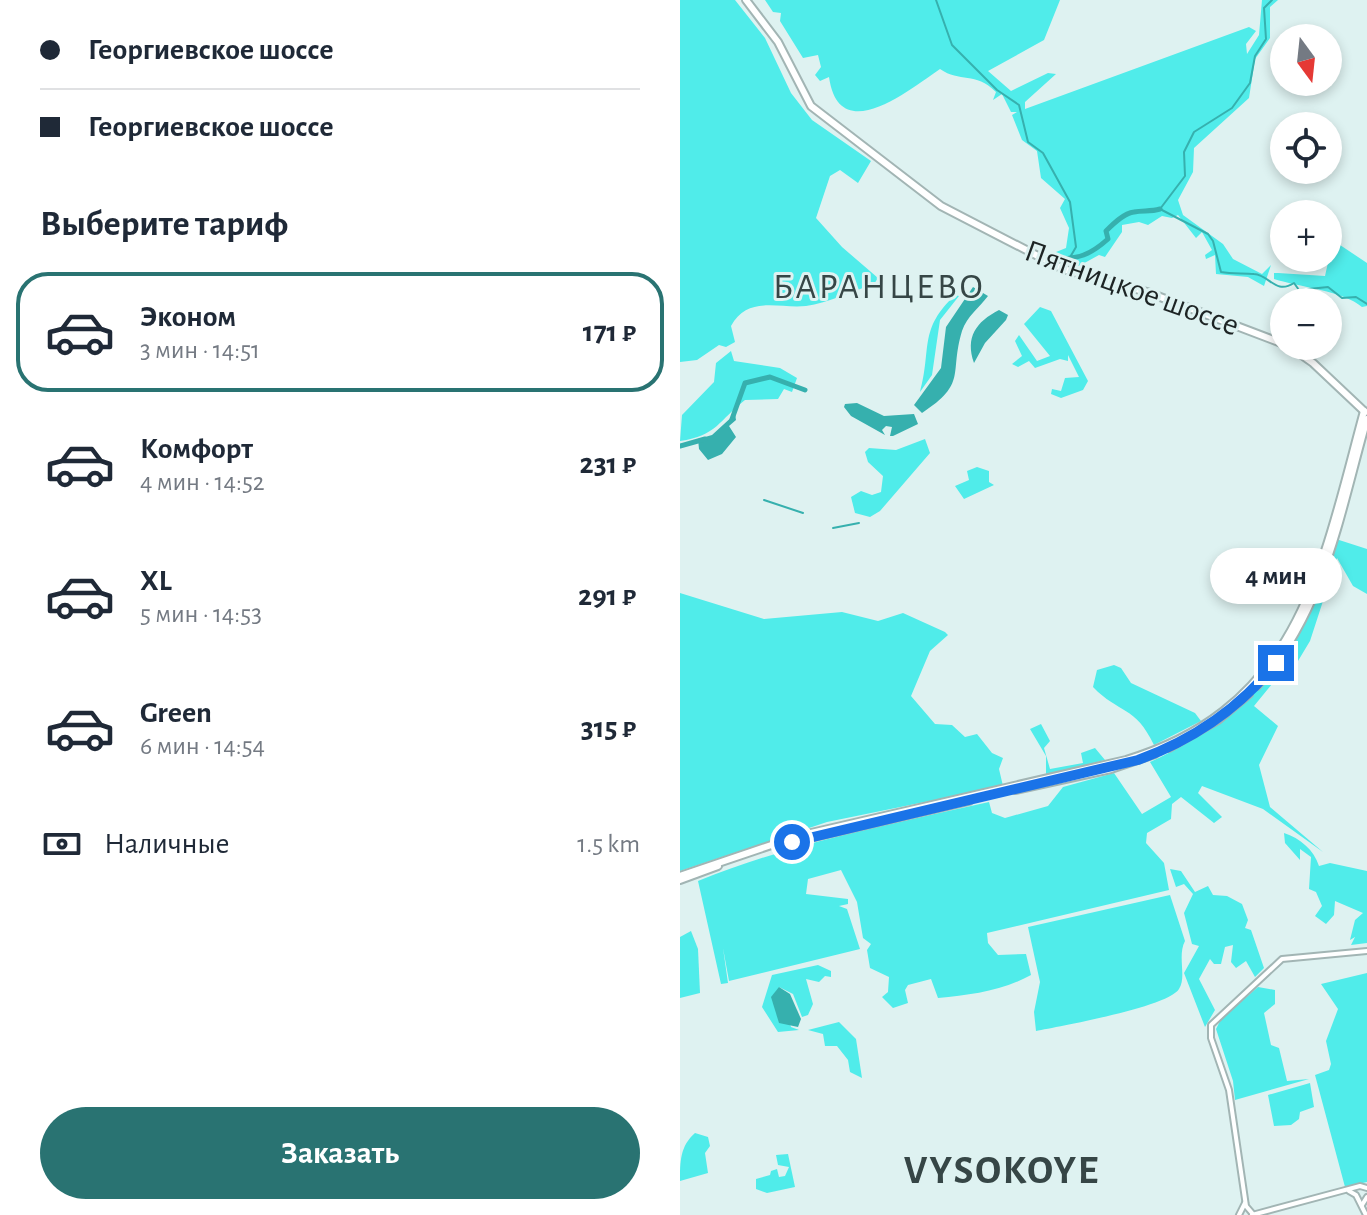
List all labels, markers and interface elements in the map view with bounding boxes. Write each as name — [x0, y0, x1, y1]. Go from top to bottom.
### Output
north arrow — [1270, 24, 1342, 96]
map controls — [1270, 24, 1342, 360]
text: Георгиевское шоссе — [88, 35, 334, 65]
text: Георгиевское шоссе — [88, 112, 334, 142]
button: locate — [1270, 112, 1342, 184]
button: + — [1270, 200, 1342, 272]
text: Выберите тариф — [40, 206, 288, 242]
street label: Пятницкое шоссе — [1021, 234, 1243, 342]
district label: БАРАНЦЕВО — [773, 269, 985, 305]
button: − — [1270, 288, 1342, 360]
icon: car — [44, 296, 116, 368]
text: Эконом — [140, 302, 236, 332]
text: 171 ₽ — [583, 317, 636, 347]
text: 3 мин · 14:51 — [140, 337, 260, 363]
icon: car — [44, 428, 116, 500]
text: Комфорт — [140, 434, 253, 464]
text: 231 ₽ — [580, 449, 636, 479]
text: 4 мин · 14:52 — [140, 469, 265, 495]
callout: 4 мин — [1210, 547, 1342, 603]
icon: car — [44, 560, 116, 632]
text: 4 мин — [1245, 563, 1307, 589]
text: XL — [140, 566, 172, 596]
text: 291 ₽ — [578, 581, 636, 611]
text: 5 мин · 14:53 — [140, 601, 262, 627]
route end — [1258, 645, 1294, 681]
icon: car — [44, 692, 116, 764]
text: Green — [140, 698, 212, 728]
text: 315 ₽ — [581, 713, 636, 743]
text: 6 мин · 14:54 — [140, 733, 265, 759]
icon: cash — [40, 822, 84, 866]
route start — [774, 824, 810, 860]
text: Наличные — [104, 829, 230, 859]
text: 1.5 km — [577, 831, 640, 857]
button: Заказать — [40, 1107, 640, 1199]
district label: VYSOKOYE — [904, 1151, 1100, 1191]

